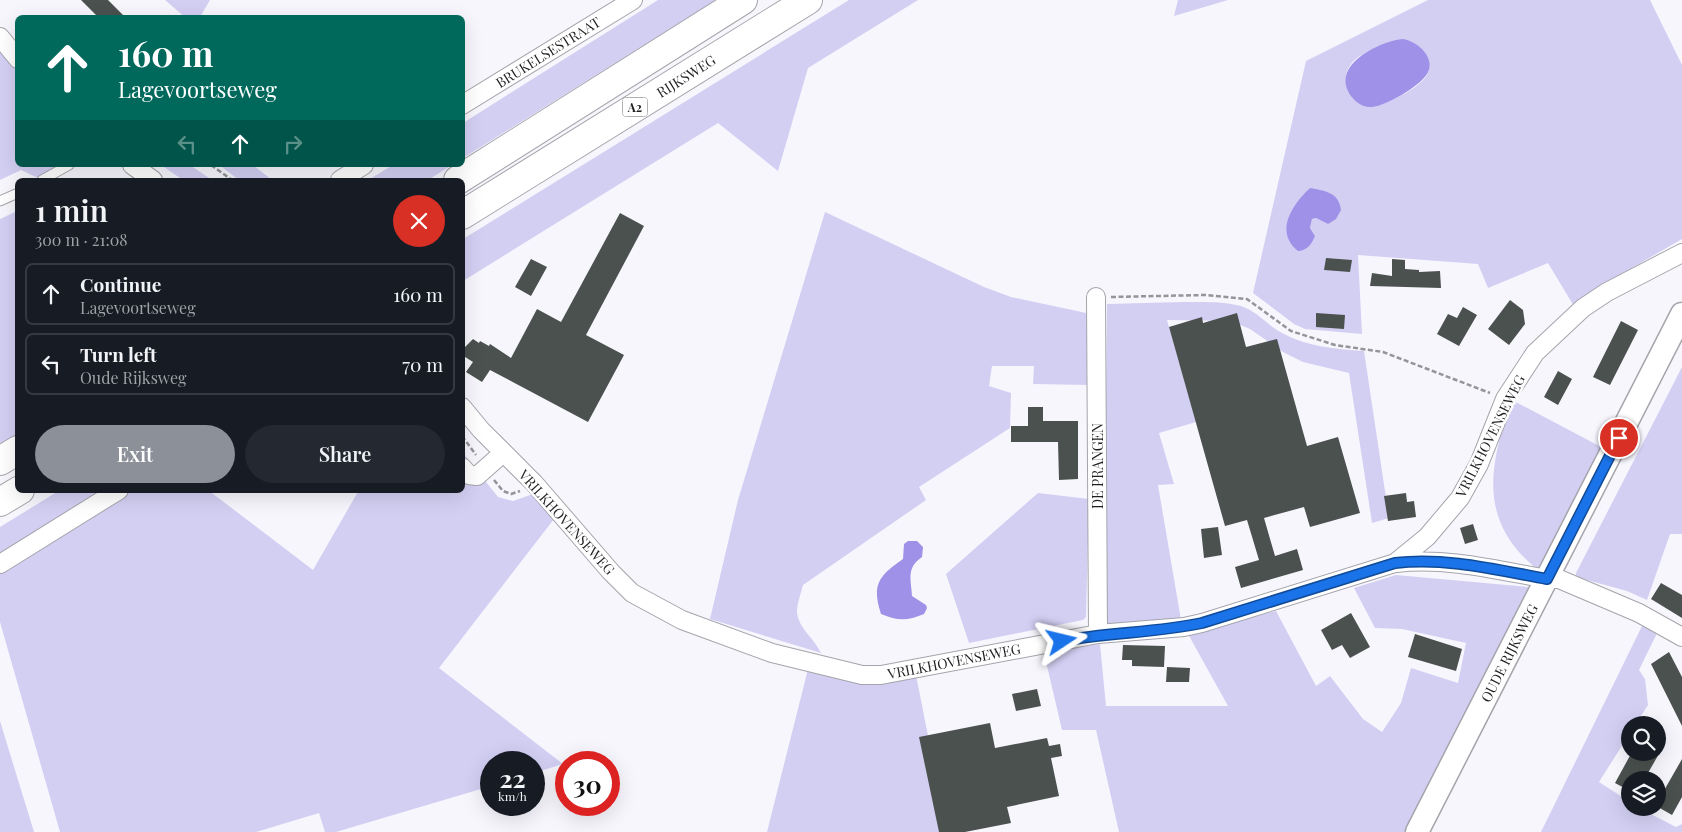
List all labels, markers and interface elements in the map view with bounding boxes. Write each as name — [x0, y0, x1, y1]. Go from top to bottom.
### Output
street label: BRUKELSESTRAAT — [492, 12, 604, 92]
text: 160 m — [118, 29, 213, 76]
icon: ahead — [35, 35, 100, 100]
street label: RIJKSWEG — [653, 50, 719, 102]
text: Lagevoortseweg — [118, 74, 277, 104]
road number: A2 — [622, 98, 648, 116]
icon: left — [173, 130, 201, 158]
icon: ahead — [226, 130, 254, 158]
icon: right — [279, 130, 307, 158]
text: 1 min — [35, 190, 108, 230]
button: close — [393, 195, 445, 247]
text: 300 m · 21:08 — [35, 229, 128, 250]
text: Continue — [80, 271, 161, 297]
icon: ahead — [37, 280, 65, 308]
text: 160 m — [393, 281, 443, 307]
text: Lagevoortseweg — [80, 297, 196, 318]
text: Turn left — [80, 341, 157, 367]
icon: left — [37, 350, 65, 378]
text: 70 m — [402, 351, 443, 377]
text: Oude Rijksweg — [80, 367, 187, 388]
street label: VRILKHOVENSEWEG — [1450, 371, 1529, 501]
pin — [1598, 417, 1640, 459]
street label: DE PRANGEN — [1088, 423, 1107, 509]
icon: arrive — [1605, 424, 1633, 452]
button: Exit — [35, 425, 235, 483]
button: Share — [245, 425, 445, 483]
street label: VRILKHOVENSEWEG — [514, 465, 619, 579]
street label: OUDE RIJKSWEG — [1476, 600, 1542, 705]
position arrow — [1035, 614, 1087, 666]
street label: VRILKHOVENSEWEG — [885, 639, 1022, 683]
map controls — [1621, 716, 1666, 816]
button: search — [1621, 716, 1666, 761]
speed limit sign: 30 — [555, 751, 620, 816]
text: 22 — [499, 761, 526, 794]
button: layers — [1621, 771, 1666, 816]
text: km/h — [498, 788, 527, 804]

